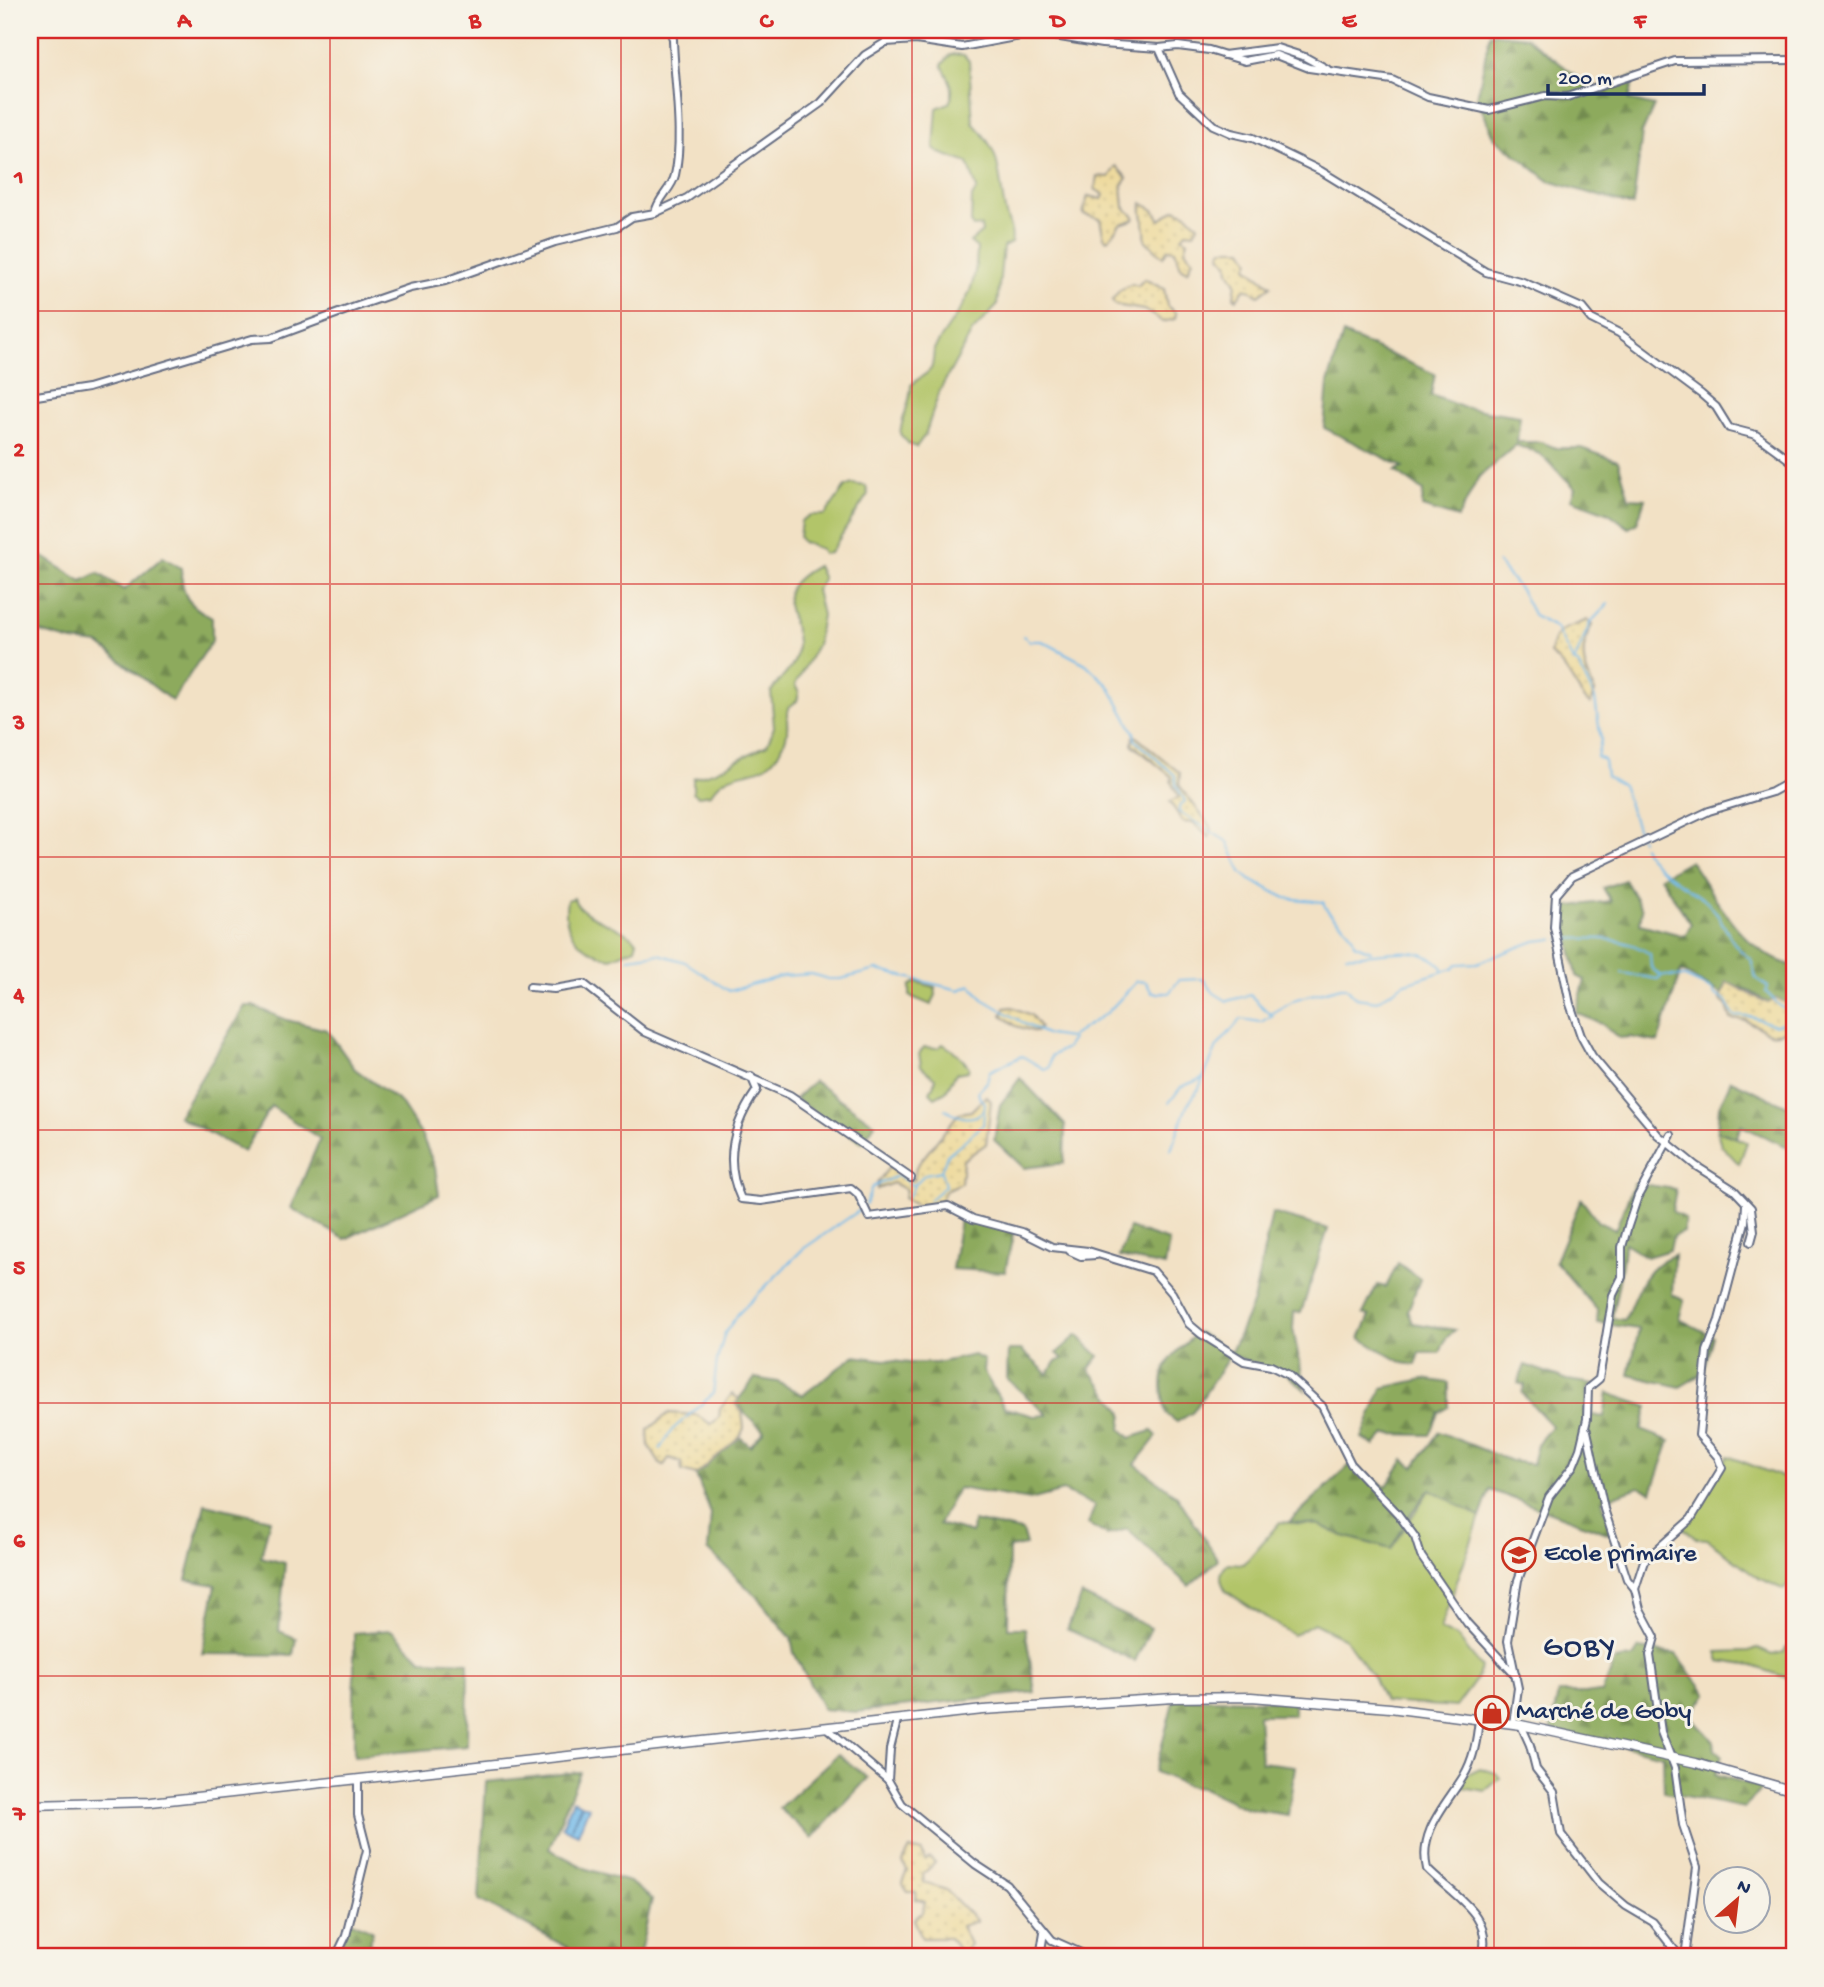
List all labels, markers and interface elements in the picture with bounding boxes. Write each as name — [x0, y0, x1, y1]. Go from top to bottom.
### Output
text: A — [176, 9, 192, 36]
text: B — [468, 9, 482, 36]
text: C — [760, 9, 775, 36]
text: D — [1049, 9, 1067, 36]
text: E — [1342, 9, 1358, 36]
text: F — [1633, 9, 1648, 36]
scale bar — [1548, 52, 1703, 96]
text: 200 m — [1558, 68, 1612, 93]
text: 1 — [13, 165, 24, 192]
text: 2 — [13, 438, 25, 465]
text: 3 — [12, 711, 25, 738]
text: 4 — [13, 983, 25, 1010]
text: 5 — [13, 1256, 25, 1283]
text: 6 — [13, 1529, 26, 1556]
school or university icon: Ecole primaire — [1500, 1536, 1538, 1574]
place label: Ecole primaire — [1544, 1540, 1697, 1571]
district label: GOBY — [1543, 1632, 1617, 1667]
shop icon: Marché de Goby — [1473, 1694, 1511, 1732]
place label: Marché de Goby — [1516, 1698, 1691, 1729]
text: 7 — [12, 1802, 26, 1829]
north arrow — [1702, 1864, 1772, 1934]
text: N — [1732, 1875, 1754, 1901]

